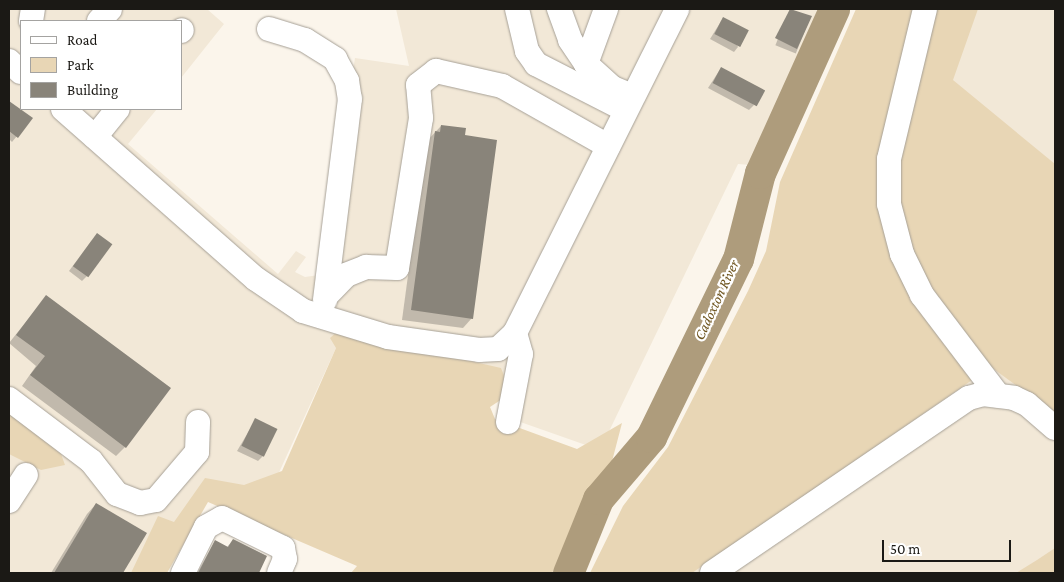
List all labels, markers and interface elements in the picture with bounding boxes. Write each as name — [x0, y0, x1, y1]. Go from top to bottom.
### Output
legend — [20, 20, 182, 110]
text: Road — [67, 32, 97, 48]
text: Park — [67, 57, 94, 73]
text: Building — [67, 82, 118, 98]
water label: Cadoxton River — [691, 257, 743, 343]
scale bar — [884, 530, 1013, 562]
text: 50 m — [890, 541, 920, 557]

